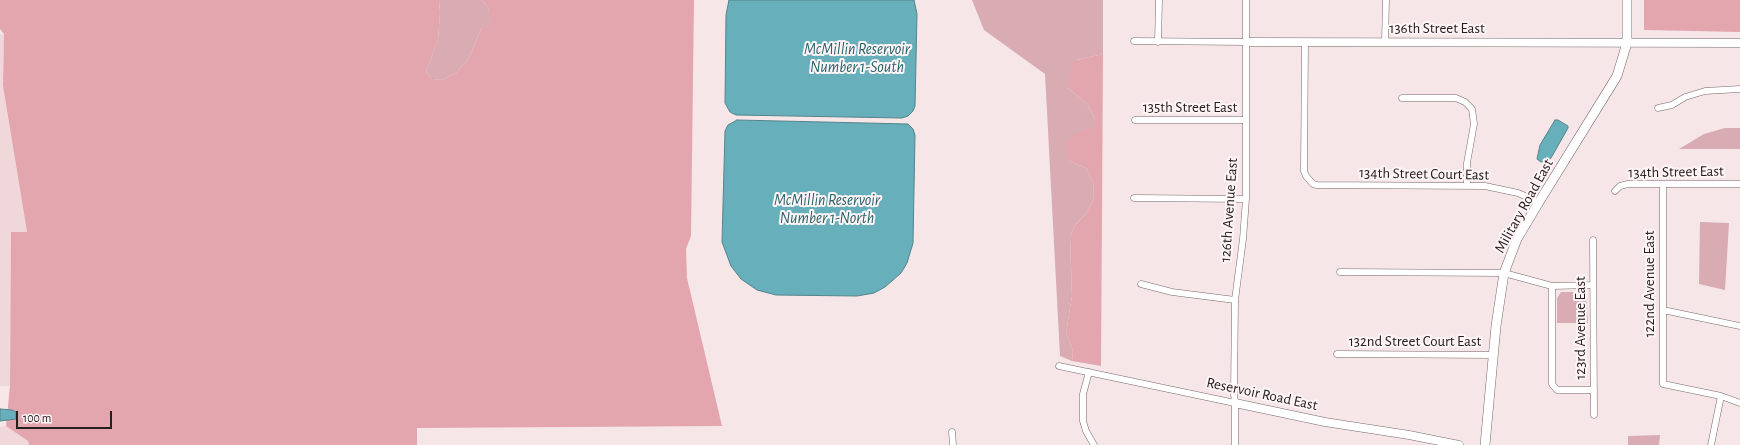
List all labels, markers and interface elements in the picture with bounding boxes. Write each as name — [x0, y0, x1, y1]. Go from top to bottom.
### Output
street label: 136th Street East — [1389, 19, 1485, 37]
water label: McMillin Reservoir Number 1-South — [804, 39, 910, 77]
street label: 135th Street East — [1143, 98, 1237, 116]
street label: Military Road East — [1491, 156, 1557, 256]
street label: 126th Avenue East — [1216, 157, 1242, 263]
street label: 134th Street East — [1628, 162, 1724, 182]
street label: 134th Street Court East — [1359, 164, 1489, 184]
water label: McMillin Reservoir Number 1-North — [774, 190, 880, 228]
street label: 122nd Avenue East — [1640, 230, 1658, 338]
street label: 123rd Avenue East — [1571, 276, 1589, 380]
street label: 132nd Street Court East — [1349, 332, 1481, 350]
street label: Reservoir Road East — [1205, 373, 1319, 415]
scale bar — [18, 403, 114, 429]
text: 100 m — [23, 412, 51, 424]

